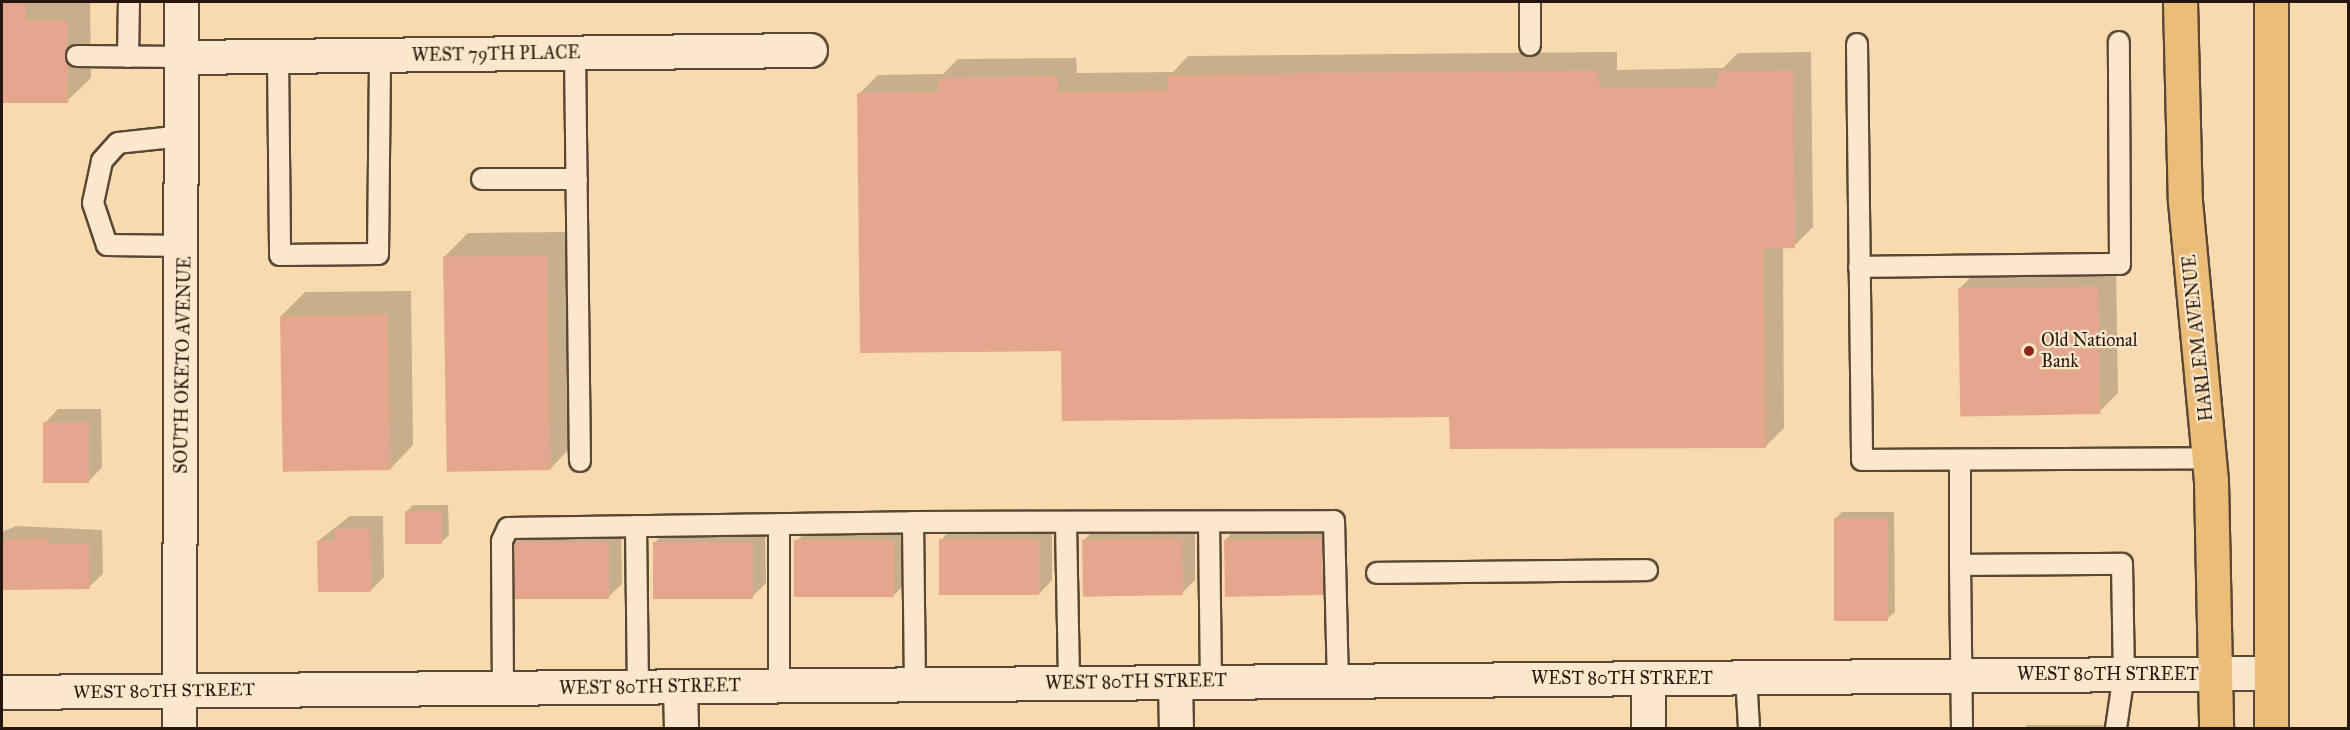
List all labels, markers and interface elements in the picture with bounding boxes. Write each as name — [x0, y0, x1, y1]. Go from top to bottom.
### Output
street label: WEST 79TH PLACE — [412, 42, 580, 66]
street label: HARLEM AVENUE — [2179, 254, 2217, 422]
street label: SOUTH OKETO AVENUE — [170, 256, 196, 474]
place label: Old National Bank — [2041, 330, 2138, 372]
marker: Old National Bank — [2022, 344, 2036, 358]
street label: WEST 80TH STREET — [2017, 663, 2199, 685]
street label: WEST 80TH STREET — [1531, 667, 1713, 689]
street label: WEST 80TH STREET — [1045, 670, 1227, 694]
street label: WEST 80TH STREET — [559, 675, 741, 699]
street label: WEST 80TH STREET — [73, 679, 255, 703]

